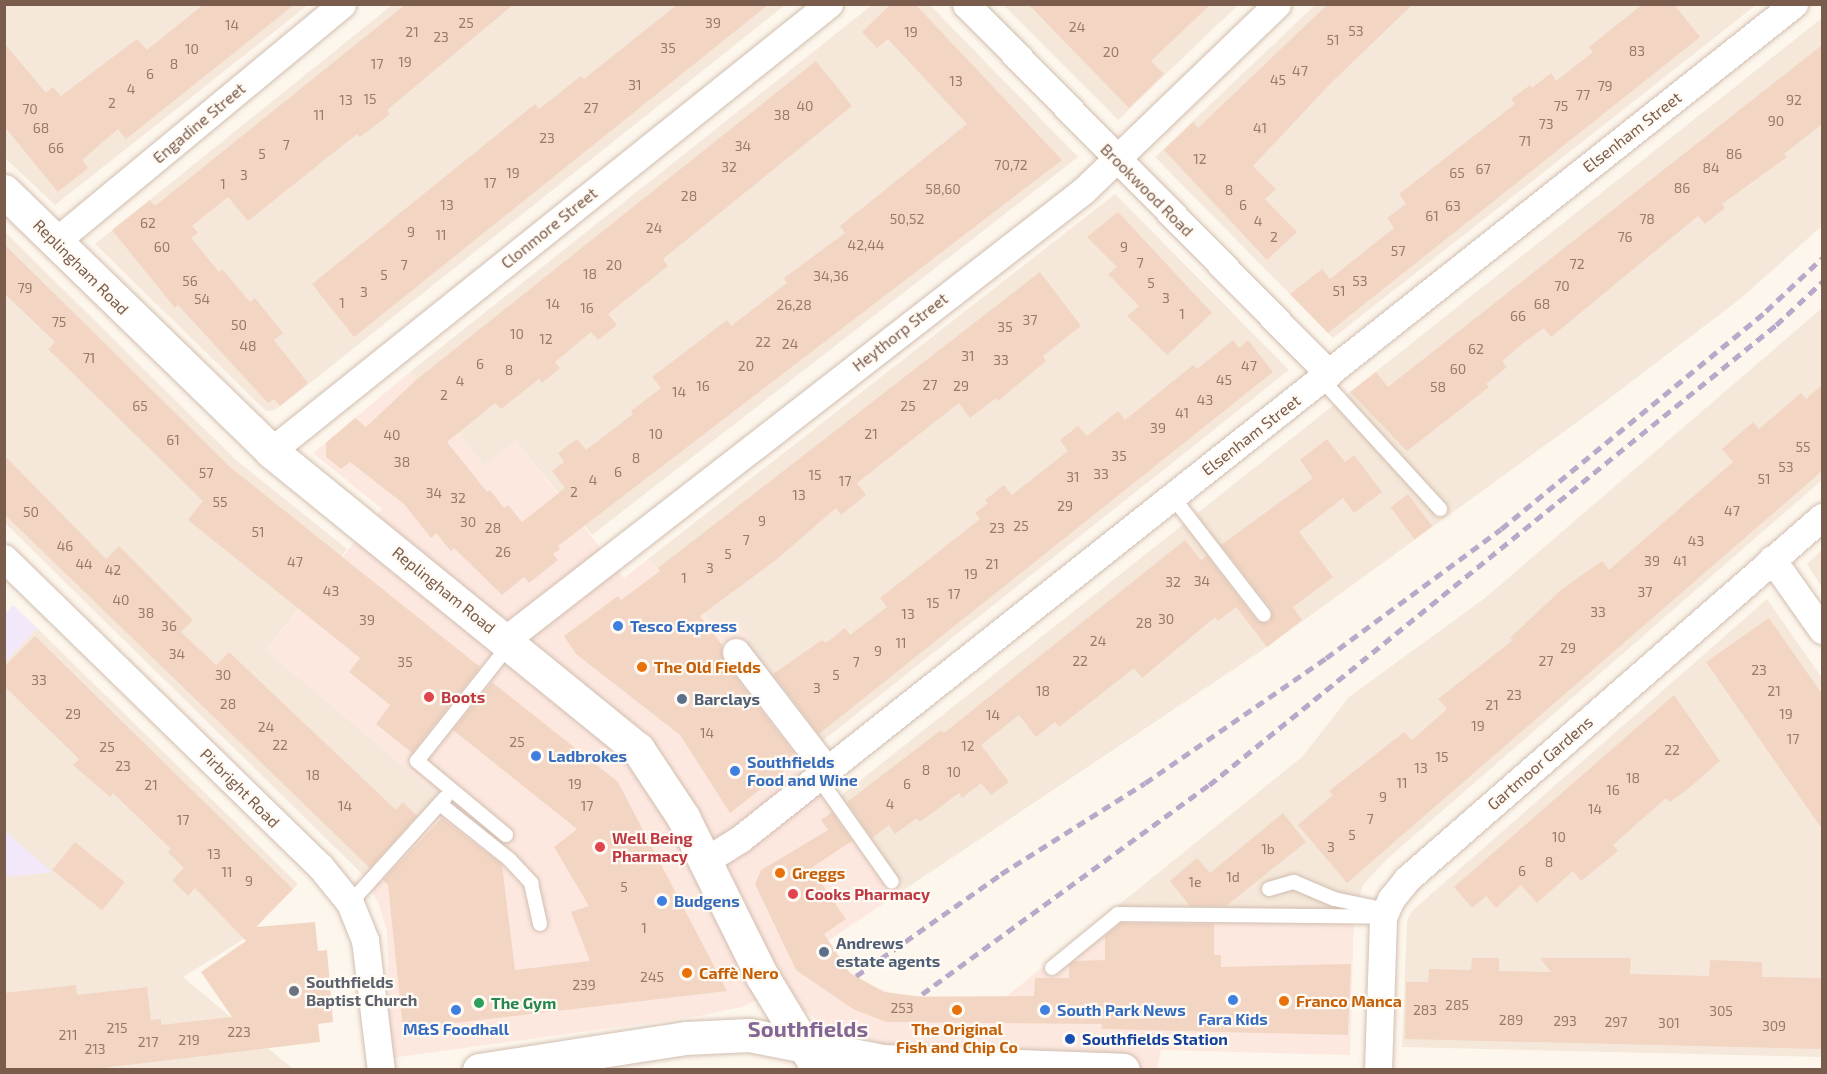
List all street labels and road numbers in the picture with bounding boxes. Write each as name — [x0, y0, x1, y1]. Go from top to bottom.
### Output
street label: Engadine Street — [149, 79, 249, 167]
street label: Elsenham Street — [1579, 88, 1685, 176]
street label: Brookwood Road — [1097, 140, 1197, 240]
street label: Clonmore Street — [497, 183, 601, 273]
street label: Replingham Road — [29, 215, 133, 319]
street label: Heythorp Street — [848, 289, 952, 375]
street label: Elsenham Street — [1198, 391, 1304, 479]
street label: Replingham Road — [389, 543, 499, 637]
street label: Gartmoor Gardens — [1483, 712, 1597, 814]
street label: Pirbright Road — [196, 744, 284, 832]

